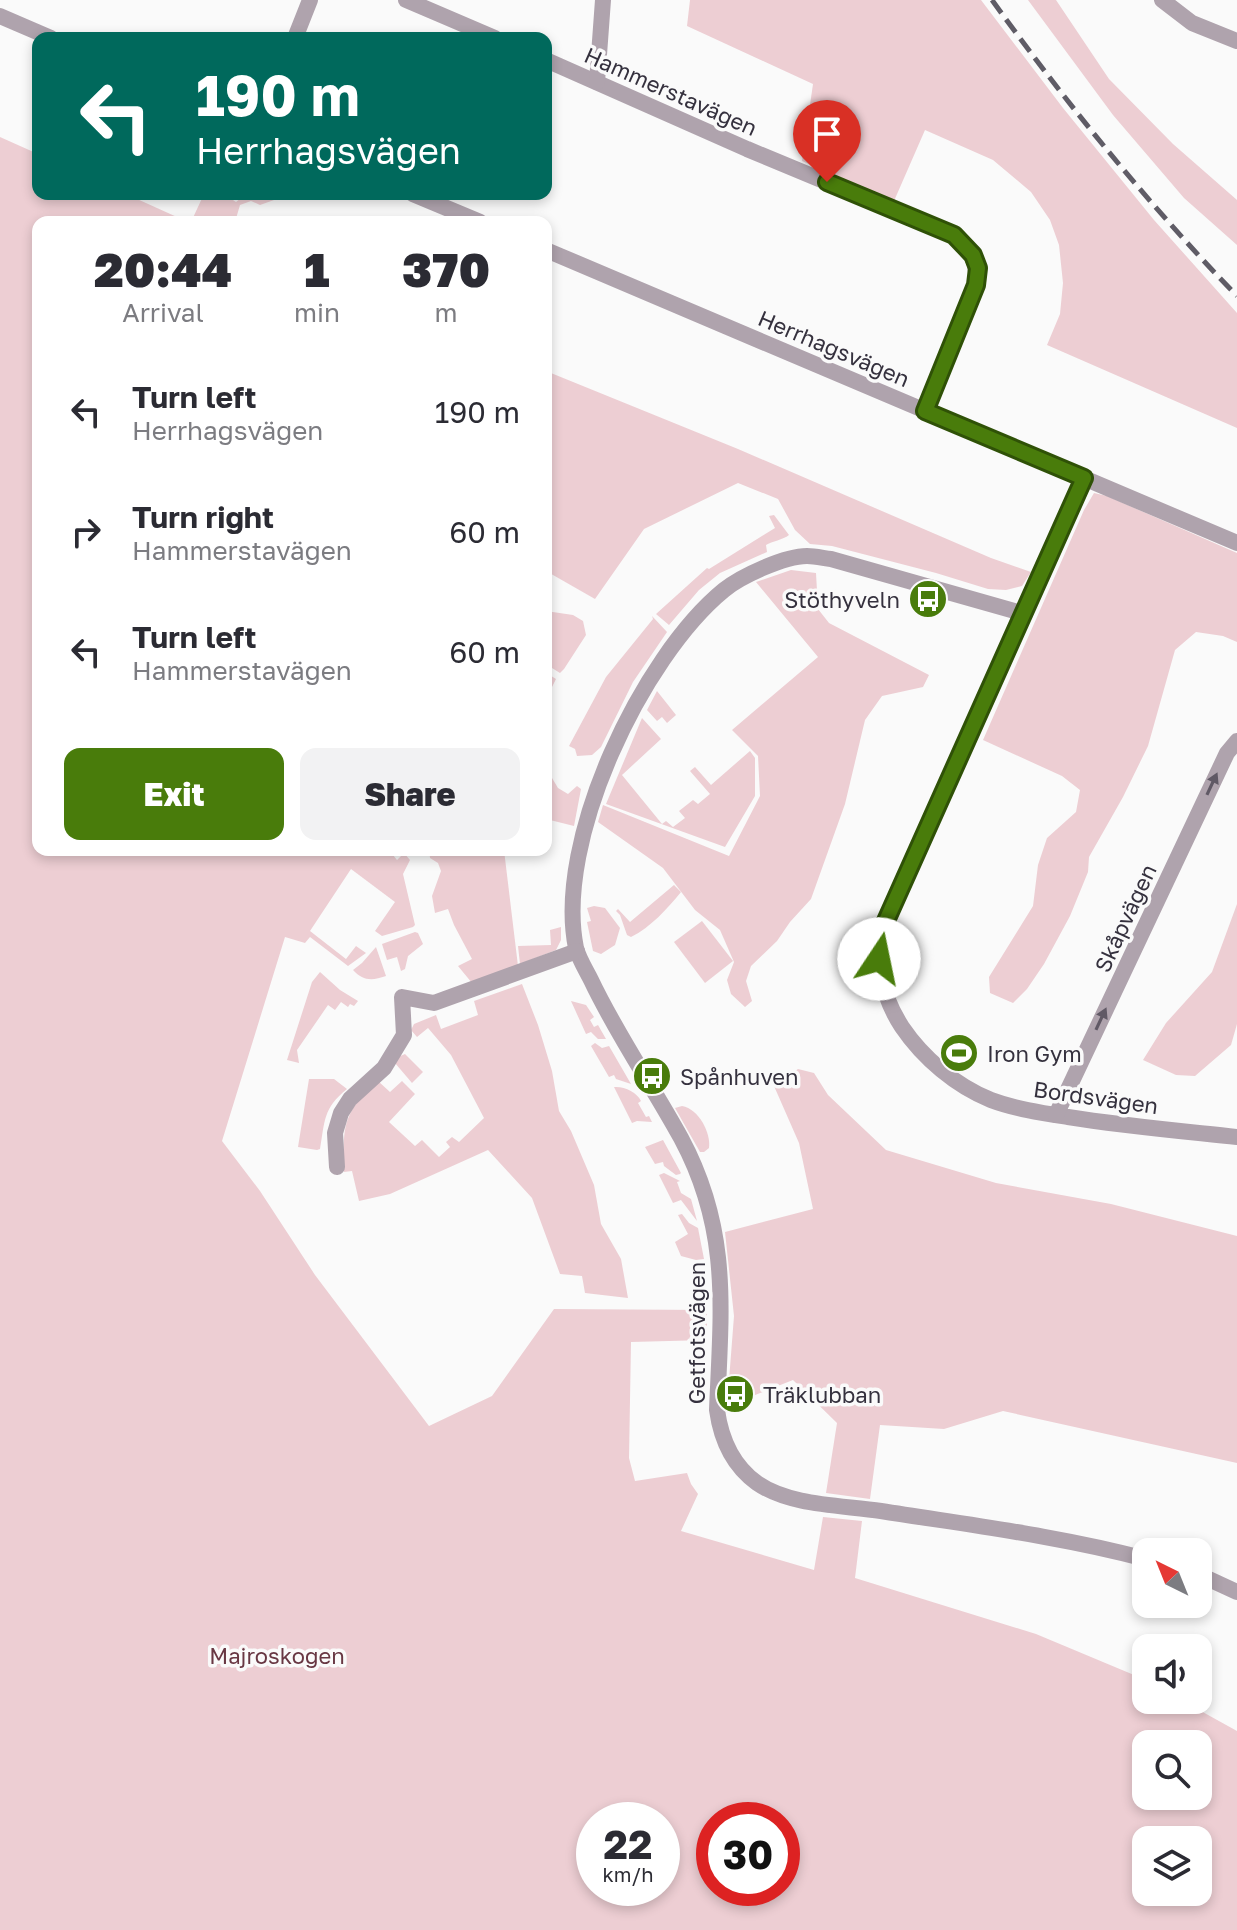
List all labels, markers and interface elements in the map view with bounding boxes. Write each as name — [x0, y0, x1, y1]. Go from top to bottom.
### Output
street label: Hammerstavägen — [581, 41, 761, 141]
text: 190 m — [196, 61, 360, 128]
icon: left — [64, 64, 168, 168]
pin — [793, 100, 861, 182]
icon: arrive — [805, 112, 849, 156]
text: Herrhagsvägen — [196, 129, 461, 172]
text: 20:44 — [94, 240, 232, 298]
text: 1 — [304, 240, 330, 298]
text: 370 — [402, 240, 490, 298]
text: Arrival — [122, 297, 204, 328]
text: min — [294, 297, 340, 328]
text: m — [434, 297, 457, 328]
street label: Herrhagsvägen — [754, 304, 914, 392]
text: Turn left — [132, 379, 257, 415]
icon: left — [64, 390, 108, 434]
text: 190 m — [435, 394, 520, 430]
text: Herrhagsvägen — [132, 415, 323, 446]
text: Turn right — [132, 499, 274, 535]
icon: right — [64, 510, 108, 554]
text: 60 m — [449, 514, 520, 550]
text: Hammerstavägen — [132, 535, 352, 566]
bus stop icon: Stöthyveln — [907, 578, 949, 620]
place label: Stöthyveln — [784, 586, 900, 613]
text: Turn left — [132, 619, 257, 655]
icon: left — [64, 630, 108, 674]
text: 60 m — [449, 634, 520, 670]
text: Hammerstavägen — [132, 655, 352, 686]
button: Exit — [64, 748, 284, 840]
button: Share — [300, 748, 520, 840]
one-way arrow — [1205, 773, 1219, 796]
street label: Skåpvägen — [1088, 860, 1162, 976]
position arrow — [837, 917, 921, 1001]
one-way arrow — [1094, 1008, 1108, 1031]
sports icon: Iron Gym — [938, 1032, 980, 1074]
place label: Iron Gym — [987, 1040, 1082, 1067]
bus stop icon: Spånhuven — [631, 1055, 673, 1097]
place label: Spånhuven — [680, 1063, 799, 1090]
street label: Bordsvägen — [1032, 1075, 1160, 1119]
street label: Getfotsvägen — [683, 1262, 710, 1404]
bus stop icon: Träklubban — [714, 1373, 756, 1415]
place label: Träklubban — [763, 1381, 881, 1408]
north arrow — [1132, 1538, 1212, 1618]
map controls — [1132, 1538, 1212, 1906]
button: sound — [1132, 1634, 1212, 1714]
park label: Majroskogen — [209, 1642, 345, 1669]
button: search — [1132, 1730, 1212, 1810]
speed limit sign: 30 — [696, 1802, 800, 1906]
text: 22 — [604, 1820, 652, 1868]
button: layers — [1132, 1826, 1212, 1906]
text: km/h — [603, 1862, 653, 1886]

